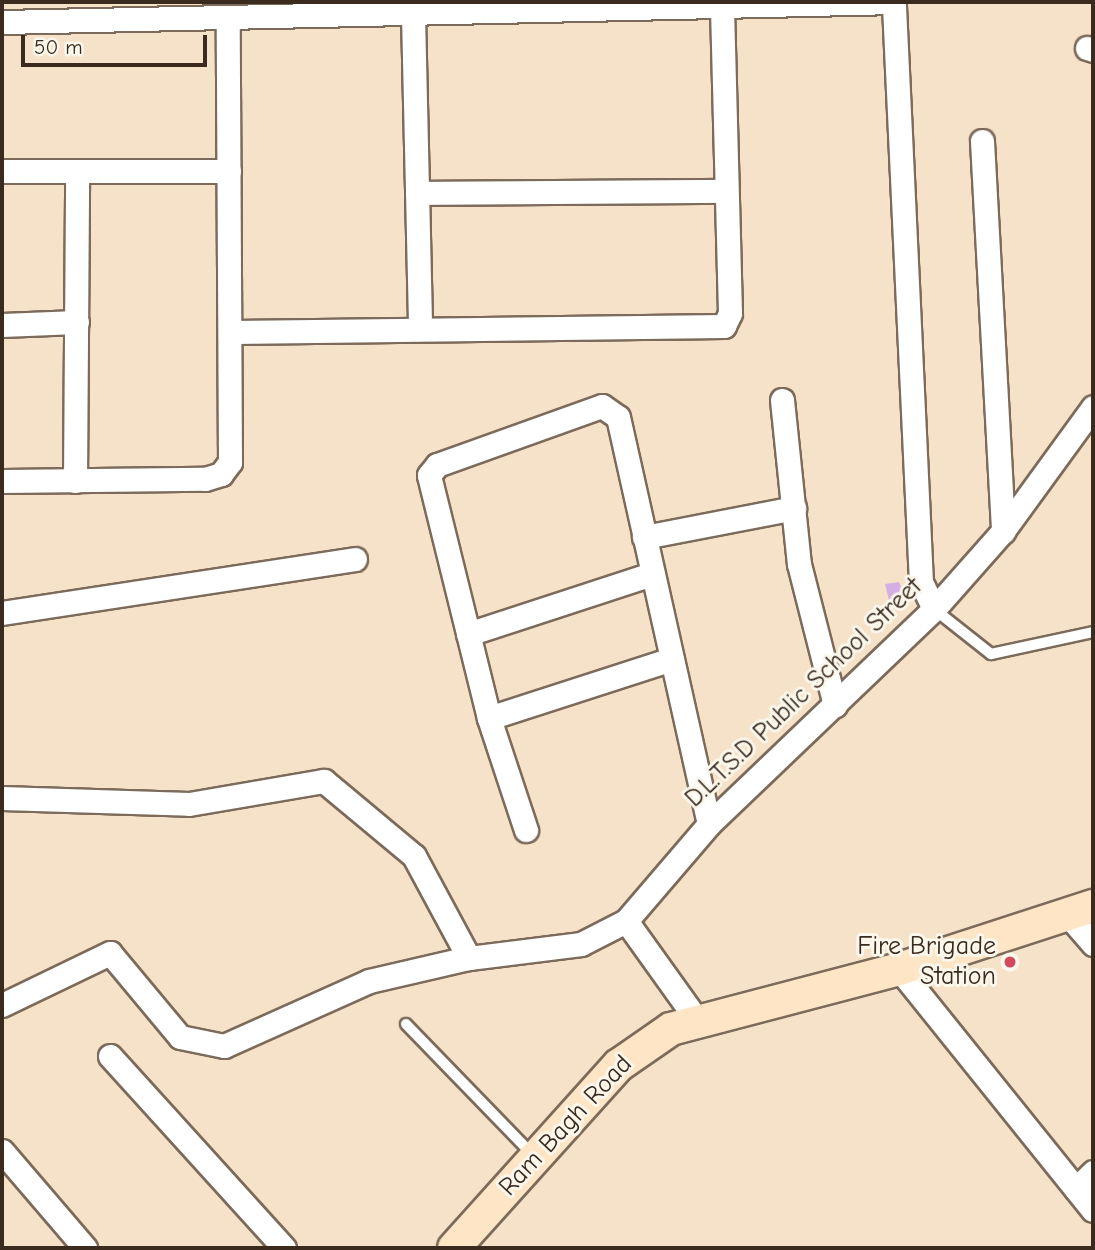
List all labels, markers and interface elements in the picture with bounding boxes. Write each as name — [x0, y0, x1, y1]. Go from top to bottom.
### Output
scale bar — [24, 21, 210, 65]
text: 50 m — [34, 35, 83, 59]
street label: D.L.T.S.D Public School Street — [679, 572, 929, 814]
place label: Fire Brigade Station — [857, 931, 996, 992]
marker: Fire Brigade Station — [1002, 954, 1018, 970]
street label: Ram Bagh Road — [493, 1049, 639, 1203]

